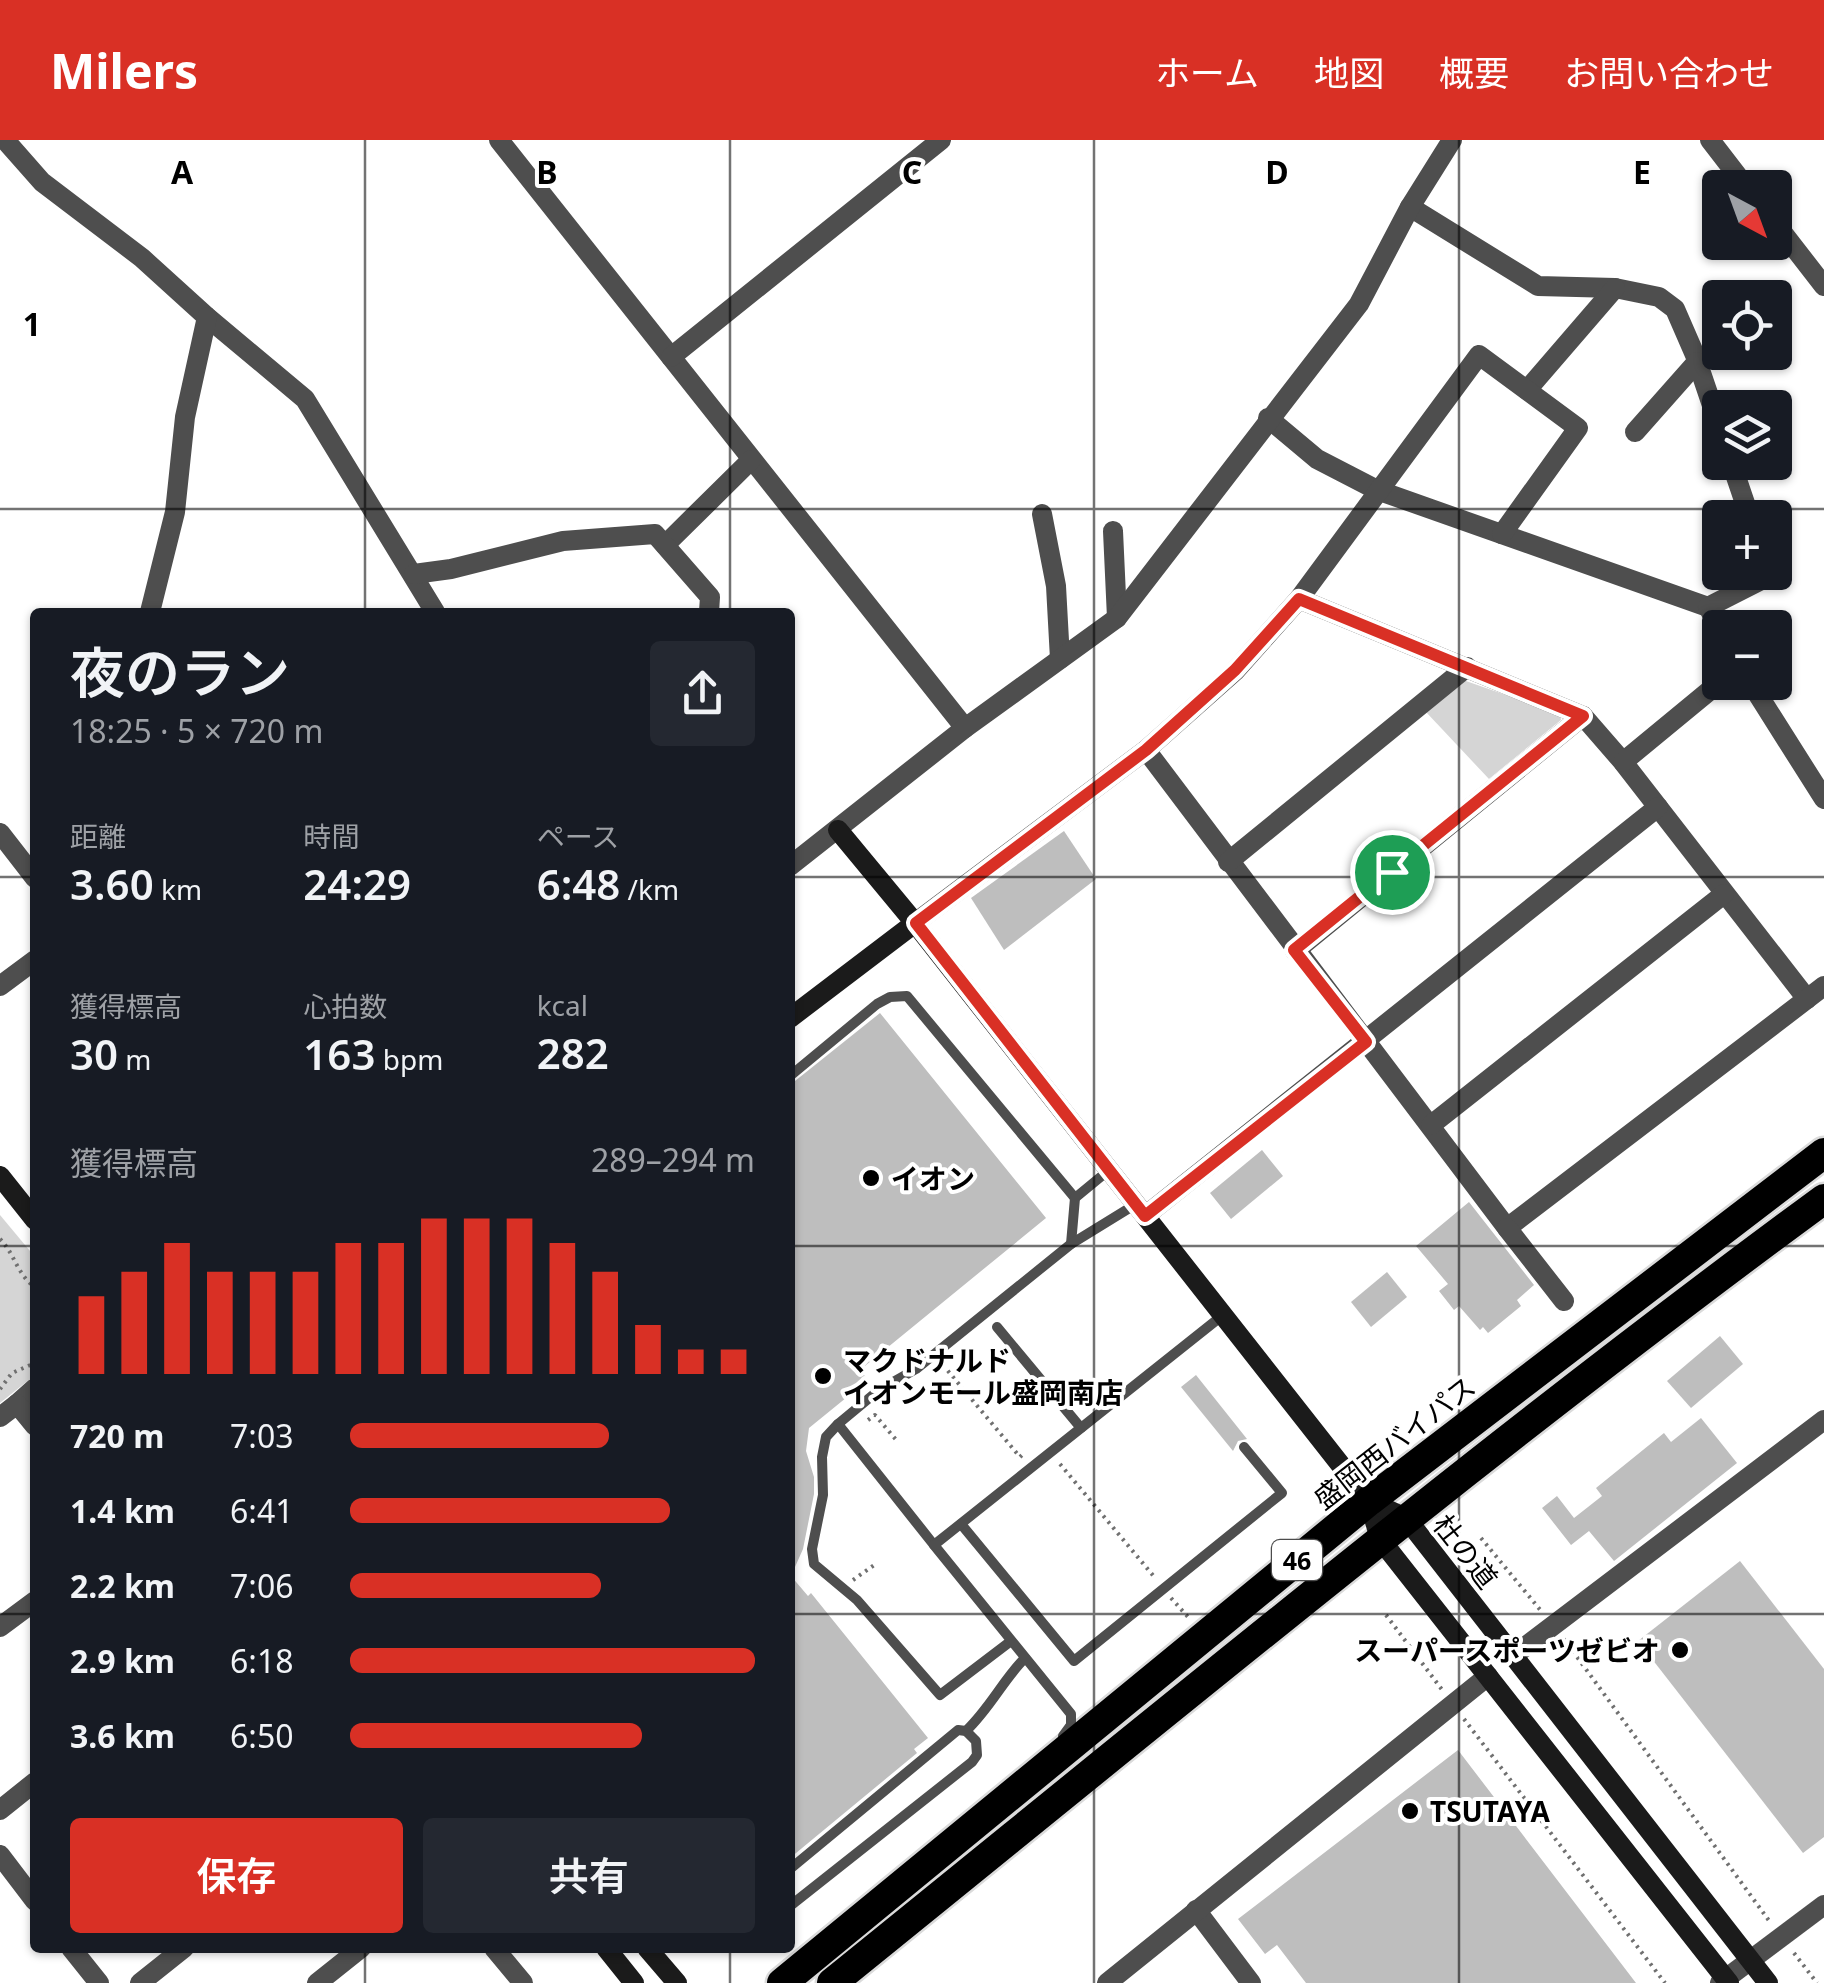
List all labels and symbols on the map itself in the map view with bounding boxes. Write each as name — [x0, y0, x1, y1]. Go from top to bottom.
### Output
text: A — [171, 150, 194, 193]
text: B — [536, 150, 558, 193]
text: C — [902, 150, 922, 193]
text: D — [1265, 150, 1289, 193]
text: E — [1633, 150, 1651, 193]
north arrow — [1702, 170, 1792, 260]
text: 1 — [23, 302, 41, 345]
pin — [1350, 830, 1435, 915]
place label: イオン — [891, 1159, 975, 1197]
marker: イオン — [860, 1167, 882, 1189]
place label: マクドナルド イオンモール盛岡南店 — [843, 1341, 1123, 1411]
marker: マクドナルド イオンモール盛岡南店 — [812, 1365, 834, 1387]
street label: 盛岡西バイパス — [1305, 1367, 1483, 1517]
street label: 杜の道 — [1425, 1506, 1507, 1596]
road number: 46 — [1272, 1540, 1322, 1580]
place label: スーパースポーツゼビオ — [1354, 1631, 1660, 1669]
marker: スーパースポーツゼビオ — [1669, 1639, 1691, 1661]
place label: TSUTAYA — [1430, 1792, 1550, 1830]
marker: TSUTAYA — [1399, 1800, 1421, 1822]

